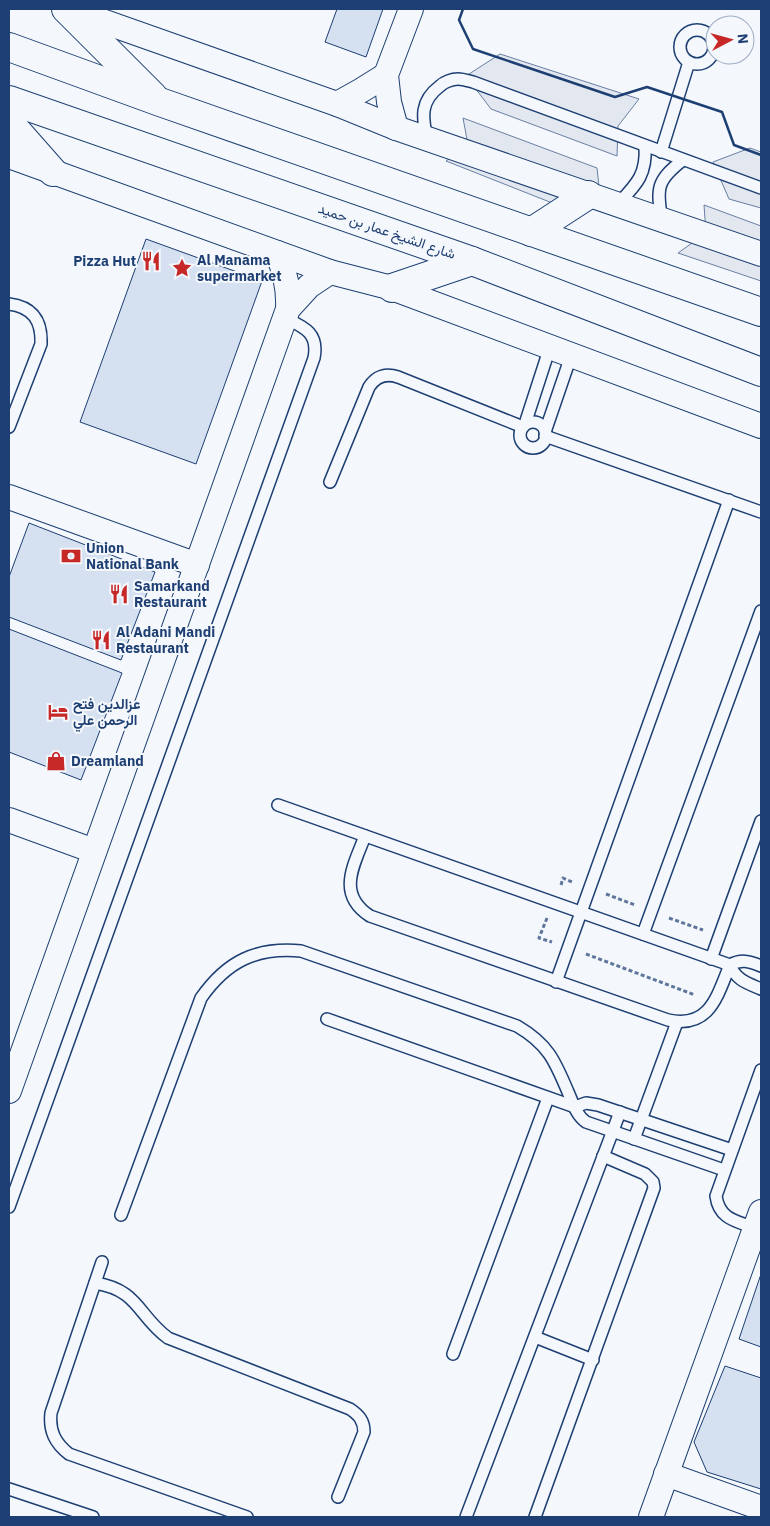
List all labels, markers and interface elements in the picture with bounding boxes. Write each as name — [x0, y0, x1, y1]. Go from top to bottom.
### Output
north arrow — [705, 15, 755, 65]
text: N — [733, 33, 752, 45]
street label: شارع الشيخ عمار بن حميد — [315, 199, 458, 265]
restaurant icon: Pizza Hut — [140, 250, 162, 272]
place label: Al Manama supermarket — [197, 251, 282, 285]
place label: Pizza Hut — [73, 252, 136, 270]
place icon: Al Manama supermarket — [171, 257, 193, 279]
place label: Union National Bank — [86, 539, 180, 573]
bank icon: Union National Bank — [60, 545, 82, 567]
place label: Samarkand Restaurant — [134, 577, 210, 611]
restaurant icon: Samarkand Restaurant — [108, 583, 130, 605]
place label: Al Adani Mandi Restaurant — [116, 623, 215, 657]
restaurant icon: Al Adani Mandi Restaurant — [90, 629, 112, 651]
place label: عزالدين فتح الرحمن علي — [73, 695, 140, 732]
hotel icon: عزالدين فتح الرحمن علي — [47, 701, 69, 723]
shop icon: Dreamland — [45, 750, 67, 772]
place label: Dreamland — [71, 752, 144, 770]

